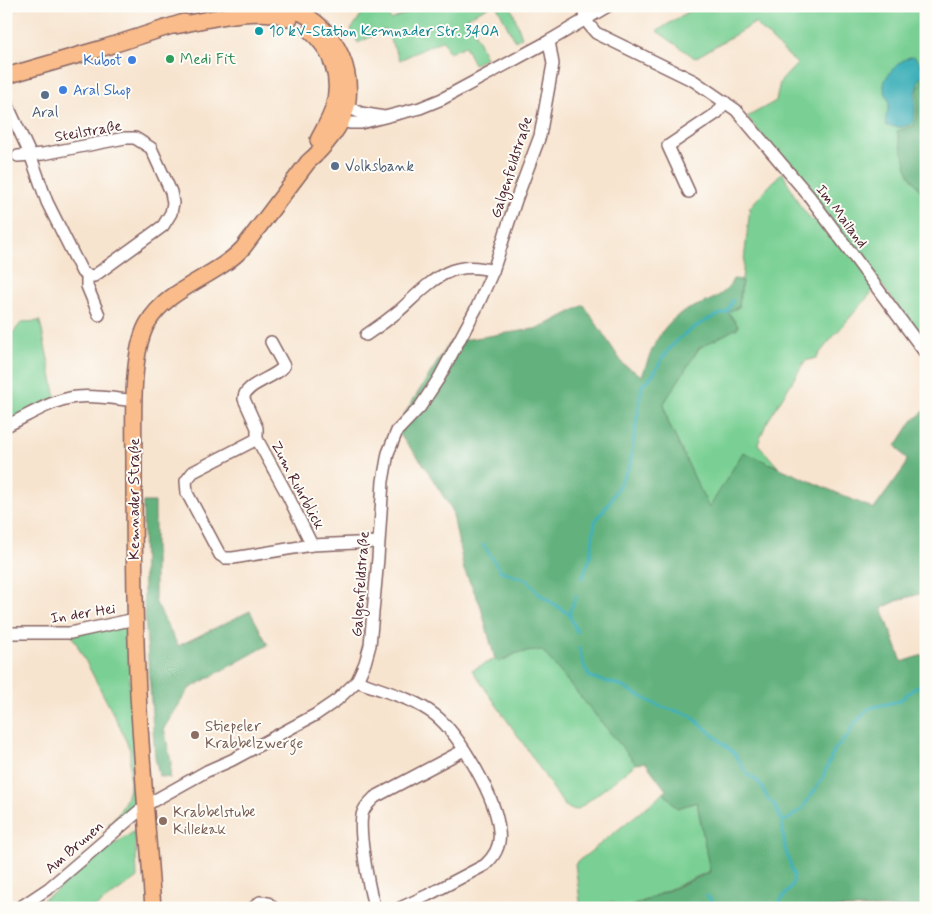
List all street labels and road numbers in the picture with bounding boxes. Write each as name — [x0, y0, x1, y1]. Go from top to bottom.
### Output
street label: Galgenfeldstraße — [486, 114, 539, 221]
street label: Steilstraße — [53, 116, 123, 148]
street label: Im Mailand — [811, 181, 872, 252]
street label: Kemnader Straße — [125, 438, 145, 560]
street label: Zum Ruhrblick — [265, 438, 329, 534]
street label: Galgenfeldstraße — [347, 531, 376, 638]
street label: In der Hei — [49, 599, 117, 629]
street label: Am Brunen — [41, 817, 108, 879]

